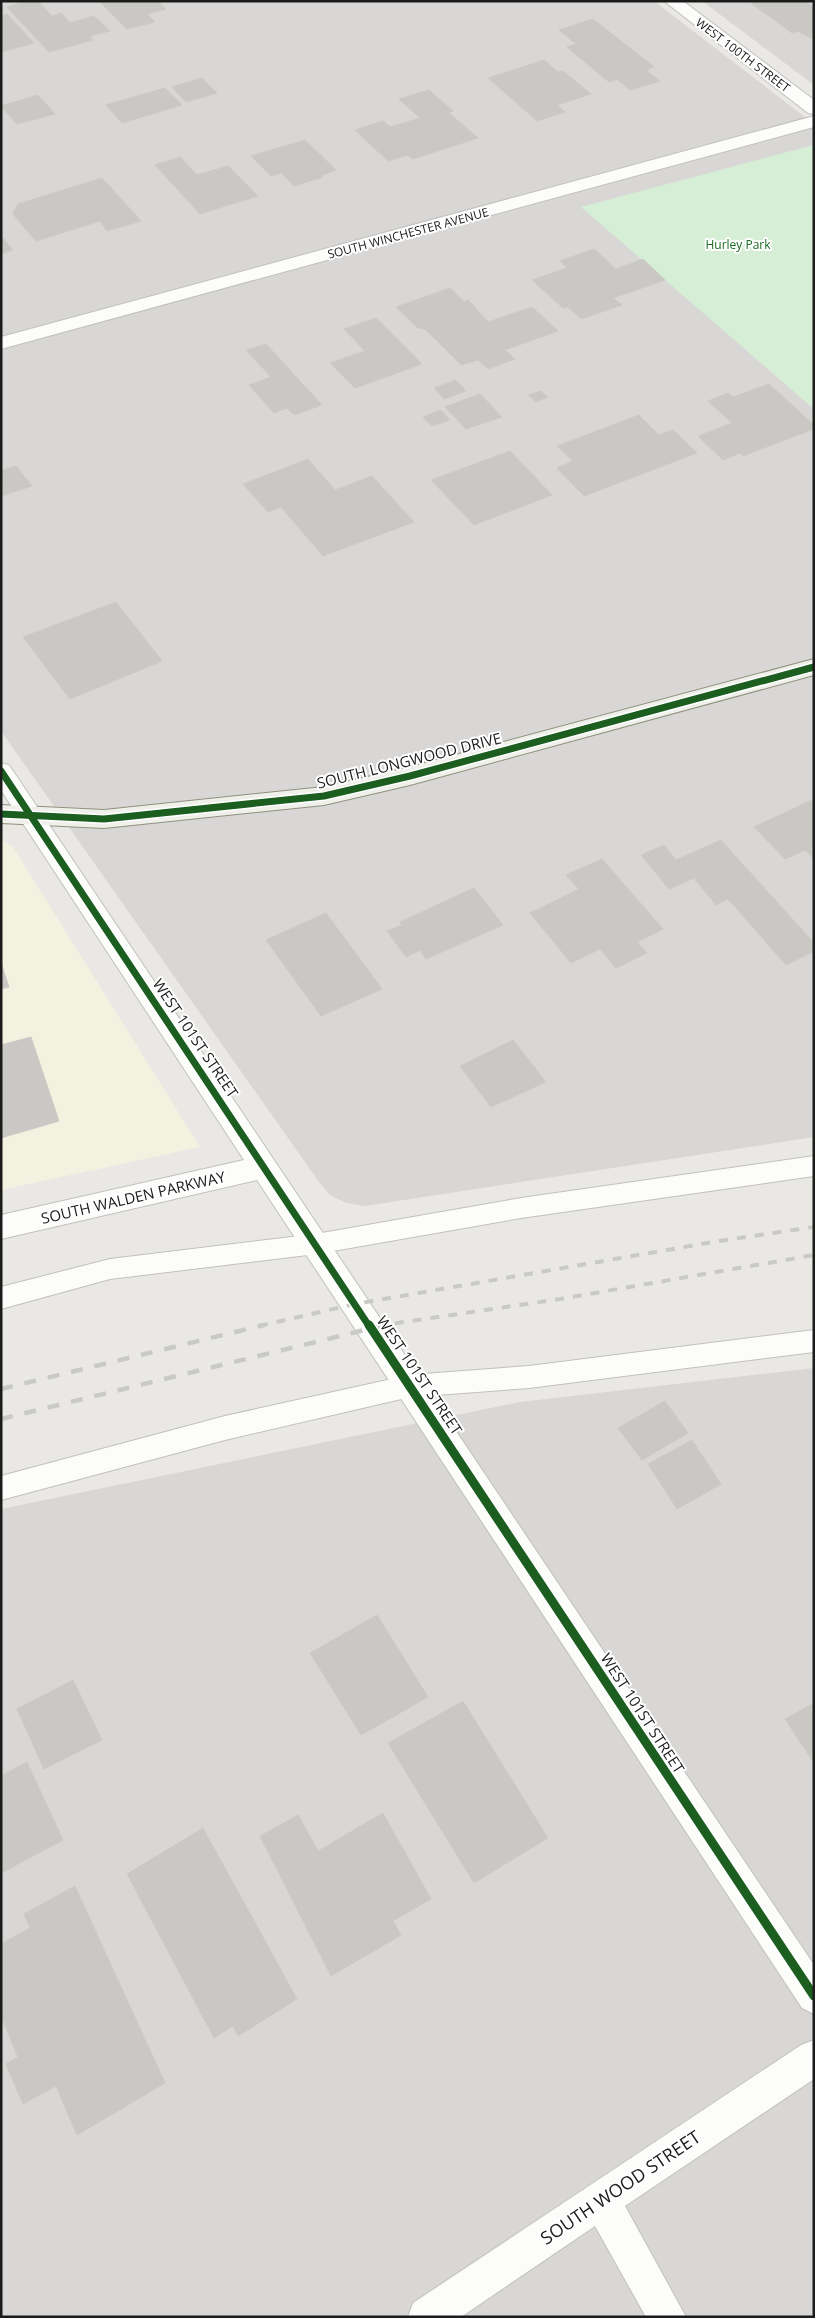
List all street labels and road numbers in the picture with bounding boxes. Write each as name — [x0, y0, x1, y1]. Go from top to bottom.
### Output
street label: WEST 100TH STREET — [692, 14, 794, 96]
street label: SOUTH WINCHESTER AVENUE — [326, 203, 490, 263]
street label: SOUTH LONGWOOD DRIVE — [315, 727, 503, 793]
street label: WEST 101ST STREET — [149, 975, 244, 1102]
street label: SOUTH WALDEN PARKWAY — [39, 1166, 228, 1228]
street label: WEST 101ST STREET — [373, 1312, 468, 1439]
street label: WEST 101ST STREET — [597, 1649, 690, 1778]
street label: SOUTH WOOD STREET — [535, 2124, 705, 2250]

